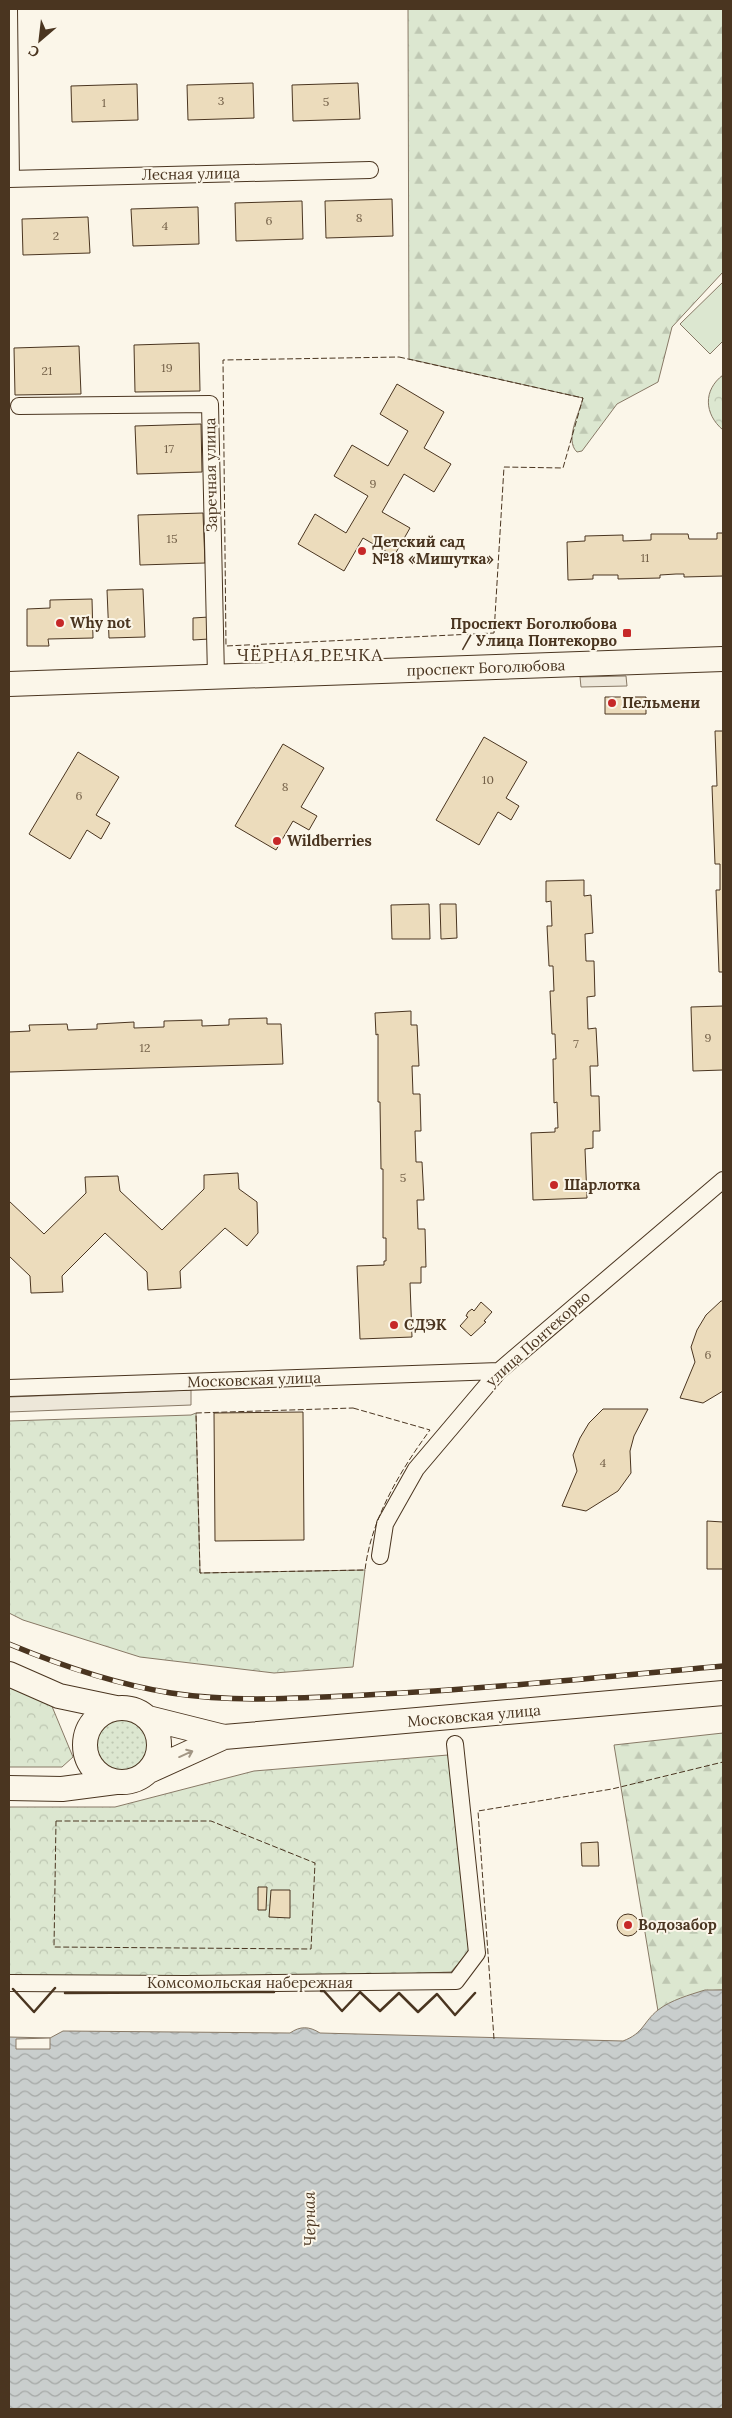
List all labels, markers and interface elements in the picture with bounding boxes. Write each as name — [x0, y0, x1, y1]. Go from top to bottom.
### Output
north arrow — [15, 15, 65, 65]
text: С — [25, 41, 42, 62]
house number: 3 — [218, 93, 225, 108]
house number: 5 — [323, 94, 329, 109]
house number: 1 — [102, 95, 106, 110]
street label: Лесная улица — [142, 163, 241, 184]
house number: 8 — [356, 210, 363, 225]
house number: 6 — [266, 213, 273, 228]
house number: 4 — [162, 218, 169, 233]
house number: 2 — [53, 228, 59, 243]
house number: 19 — [161, 360, 173, 375]
house number: 21 — [42, 363, 52, 378]
street label: Заречная улица — [200, 417, 221, 533]
house number: 17 — [164, 441, 174, 456]
house number: 9 — [370, 476, 377, 491]
house number: 15 — [167, 531, 177, 546]
place label: Детский сад №18 «Мишутка» — [372, 532, 494, 568]
marker: Детский сад №18 «Мишутка» — [356, 545, 368, 557]
house number: 11 — [641, 550, 649, 565]
place label: Why not — [70, 613, 132, 632]
place label: Проспект Боголюбова / Улица Понтекорво — [450, 614, 618, 651]
marker: Why not — [54, 617, 66, 629]
marker: Проспект Боголюбова / Улица Понтекорво — [621, 627, 633, 639]
district label: ЧЁРНАЯ РЕЧКА — [236, 643, 384, 666]
street label: проспект Боголюбова — [406, 655, 566, 680]
place label: Пельмени — [622, 693, 700, 712]
marker: Пельмени — [606, 697, 618, 709]
house number: 10 — [482, 772, 494, 787]
house number: 8 — [282, 779, 289, 794]
house number: 6 — [76, 788, 83, 803]
place label: Wildberries — [287, 831, 372, 850]
marker: Wildberries — [271, 835, 283, 847]
house number: 9 — [705, 1030, 712, 1045]
house number: 7 — [573, 1036, 579, 1051]
house number: 12 — [140, 1040, 150, 1055]
house number: 5 — [400, 1170, 406, 1185]
place label: Шарлотка — [564, 1175, 640, 1194]
marker: Шарлотка — [548, 1179, 560, 1191]
street label: улица Понтекорво — [481, 1287, 594, 1391]
place label: СДЭК — [404, 1315, 447, 1334]
marker: СДЭК — [388, 1319, 400, 1331]
house number: 6 — [705, 1347, 712, 1362]
street label: Московская улица — [187, 1368, 322, 1391]
house number: 4 — [600, 1455, 607, 1470]
street label: Московская улица — [406, 1700, 542, 1731]
one-way arrow — [178, 1749, 193, 1758]
place label: Водозабор — [638, 1915, 717, 1934]
marker: Водозабор — [622, 1919, 634, 1931]
street label: Комсомольская набережная — [147, 1973, 353, 1992]
water label: Черная — [299, 2191, 319, 2247]

